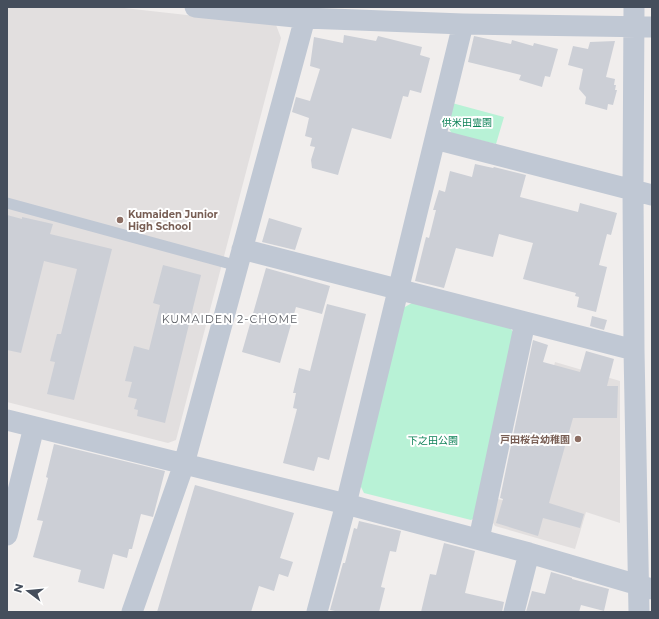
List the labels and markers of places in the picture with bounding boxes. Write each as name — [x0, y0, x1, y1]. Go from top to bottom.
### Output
place label: Kumaiden Junior High School — [128, 208, 219, 233]
marker: Kumaiden Junior High School — [115, 215, 125, 225]
place label: 戸田桜台幼稚園 — [500, 433, 570, 446]
marker: 戸田桜台幼稚園 — [573, 434, 583, 444]

